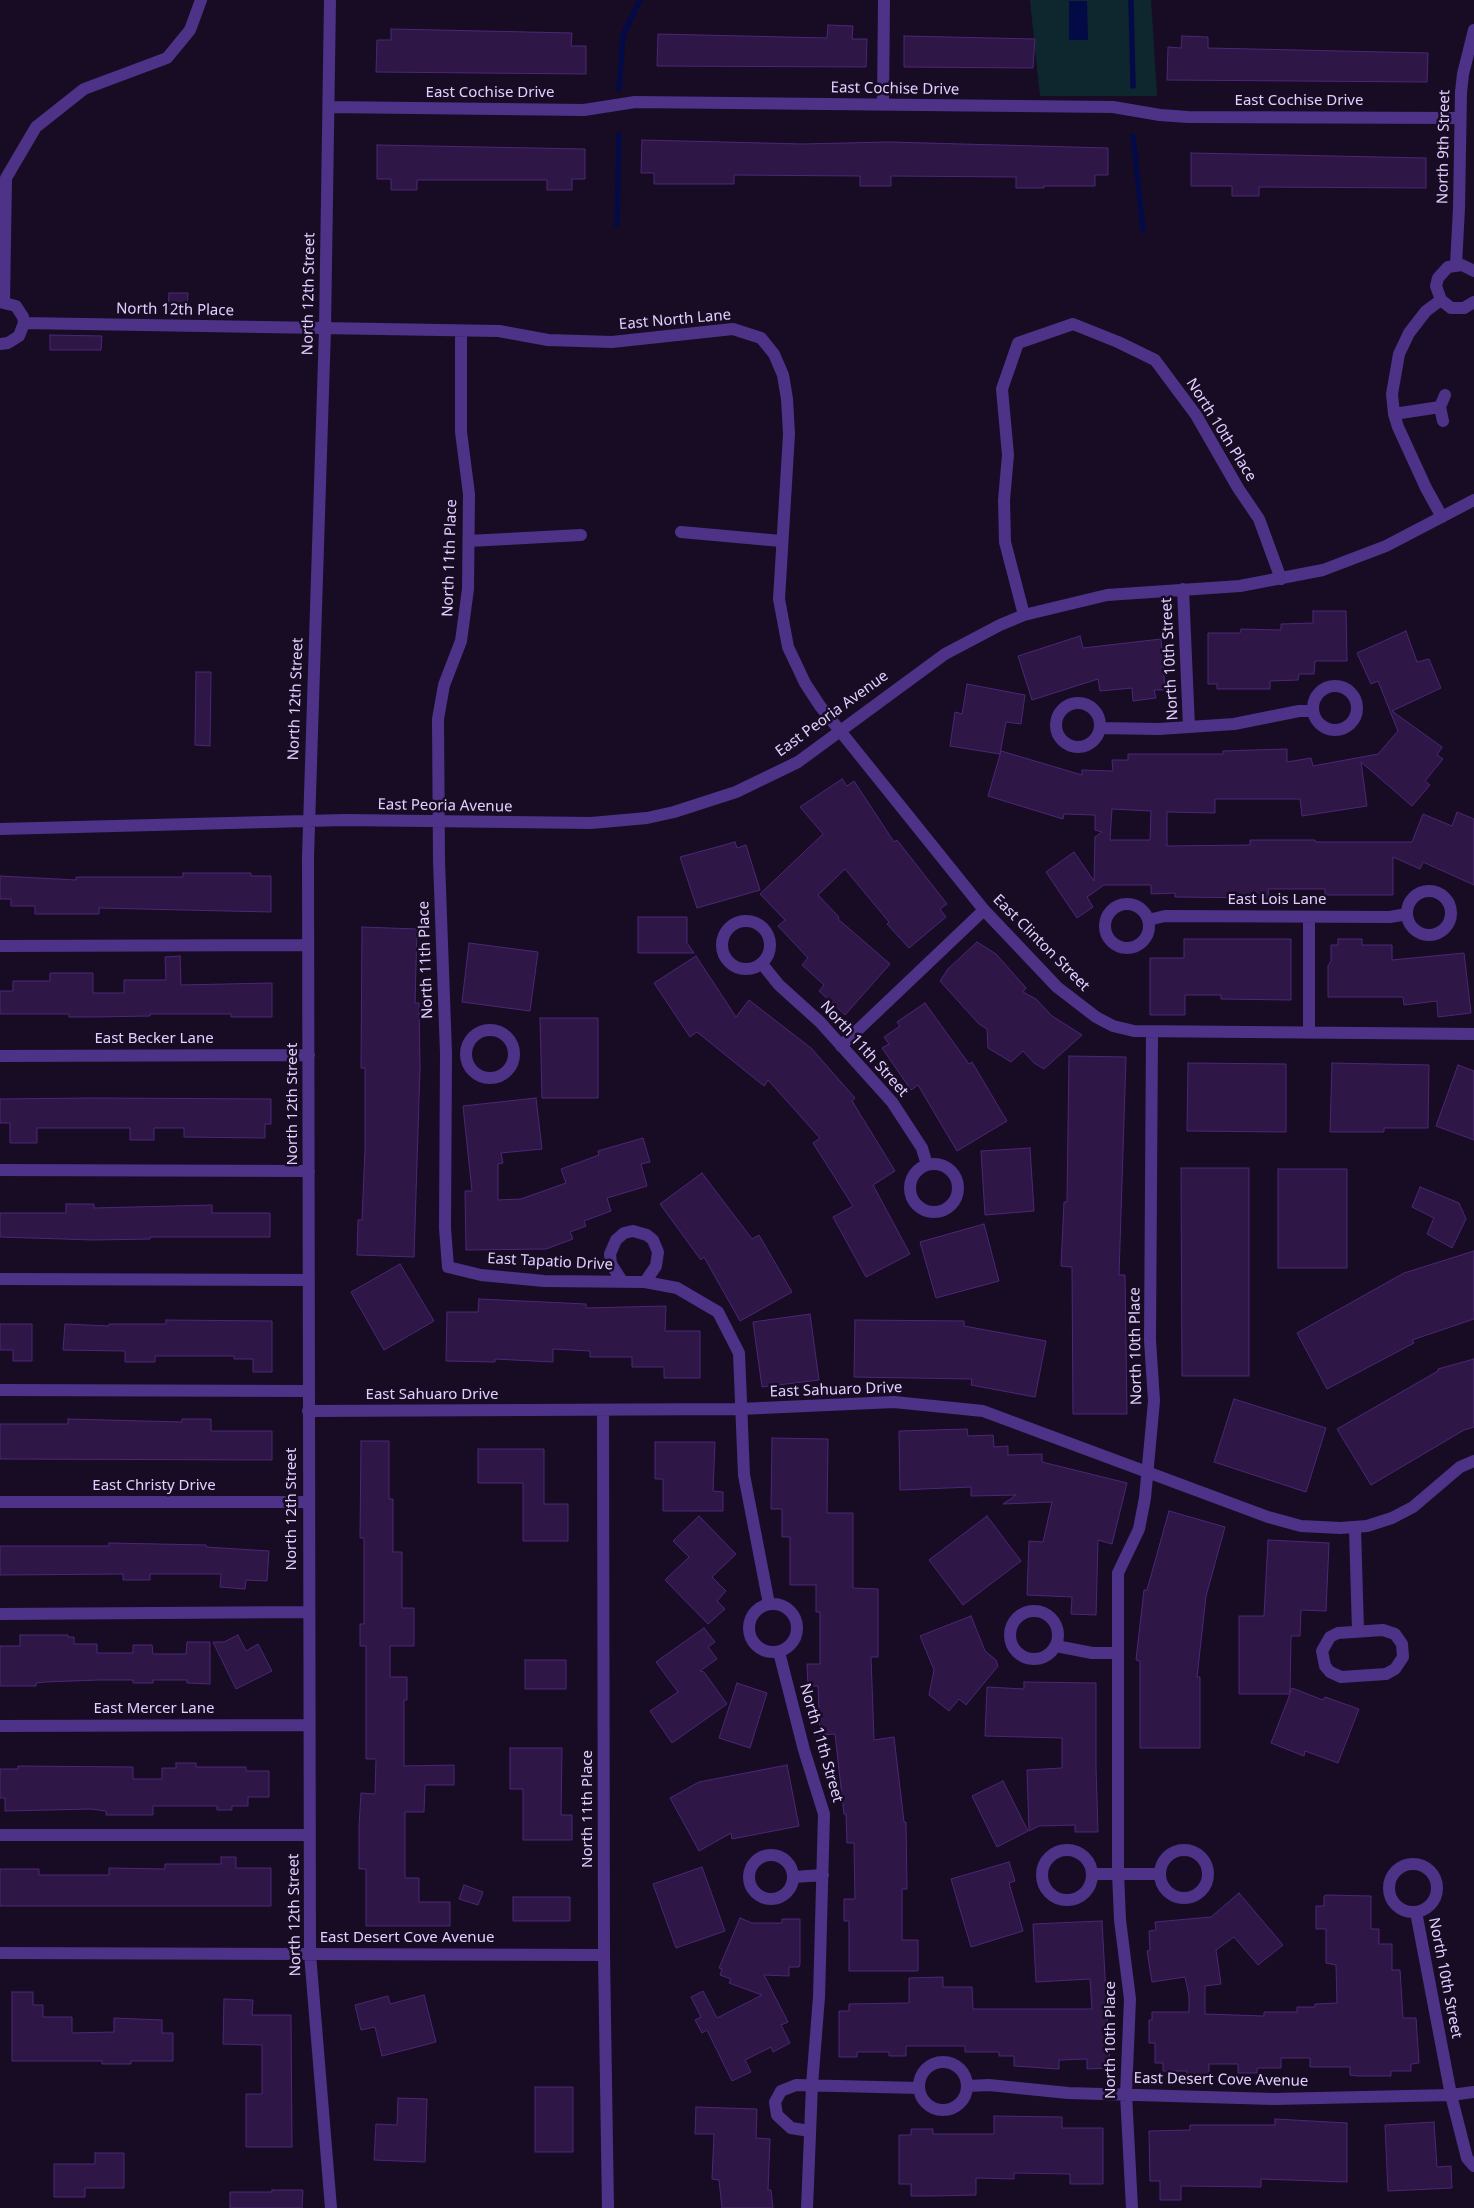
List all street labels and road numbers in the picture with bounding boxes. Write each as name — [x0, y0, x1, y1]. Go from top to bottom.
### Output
street label: East Cochise Drive — [830, 79, 960, 99]
street label: East Cochise Drive — [426, 84, 554, 102]
street label: North 9th Street — [1434, 90, 1454, 204]
street label: East Cochise Drive — [1235, 92, 1363, 110]
street label: North 12th Street — [299, 232, 319, 356]
street label: North 12th Place — [116, 300, 234, 320]
street label: East North Lane — [618, 306, 732, 334]
street label: North 10th Place — [1182, 375, 1260, 485]
street label: North 11th Place — [439, 499, 461, 617]
street label: North 10th Street — [1158, 597, 1182, 721]
street label: North 12th Street — [285, 637, 307, 761]
street label: East Peoria Avenue — [772, 667, 892, 761]
street label: East Peoria Avenue — [377, 796, 513, 816]
street label: East Clinton Street — [989, 891, 1093, 995]
street label: East Lois Lane — [1227, 891, 1327, 909]
street label: North 11th Place — [415, 901, 437, 1019]
street label: North 11th Street — [816, 997, 912, 1101]
street label: East Becker Lane — [94, 1030, 214, 1048]
street label: North 12th Street — [284, 1043, 302, 1165]
street label: East Tapatio Drive — [487, 1250, 613, 1274]
street label: North 10th Place — [1126, 1287, 1146, 1405]
street label: East Sahuaro Drive — [769, 1379, 903, 1401]
street label: East Sahuaro Drive — [366, 1386, 498, 1404]
street label: North 12th Street — [283, 1448, 301, 1570]
street label: East Christy Drive — [92, 1477, 216, 1495]
street label: North 11th Street — [795, 1681, 847, 1805]
street label: East Mercer Lane — [94, 1700, 214, 1718]
street label: North 11th Place — [579, 1750, 597, 1868]
street label: North 12th Street — [285, 1853, 305, 1977]
street label: North 10th Street — [1424, 1916, 1466, 2040]
street label: East Desert Cove Avenue — [320, 1929, 494, 1947]
street label: North 10th Place — [1102, 1981, 1120, 2099]
street label: East Desert Cove Avenue — [1133, 2069, 1309, 2091]

